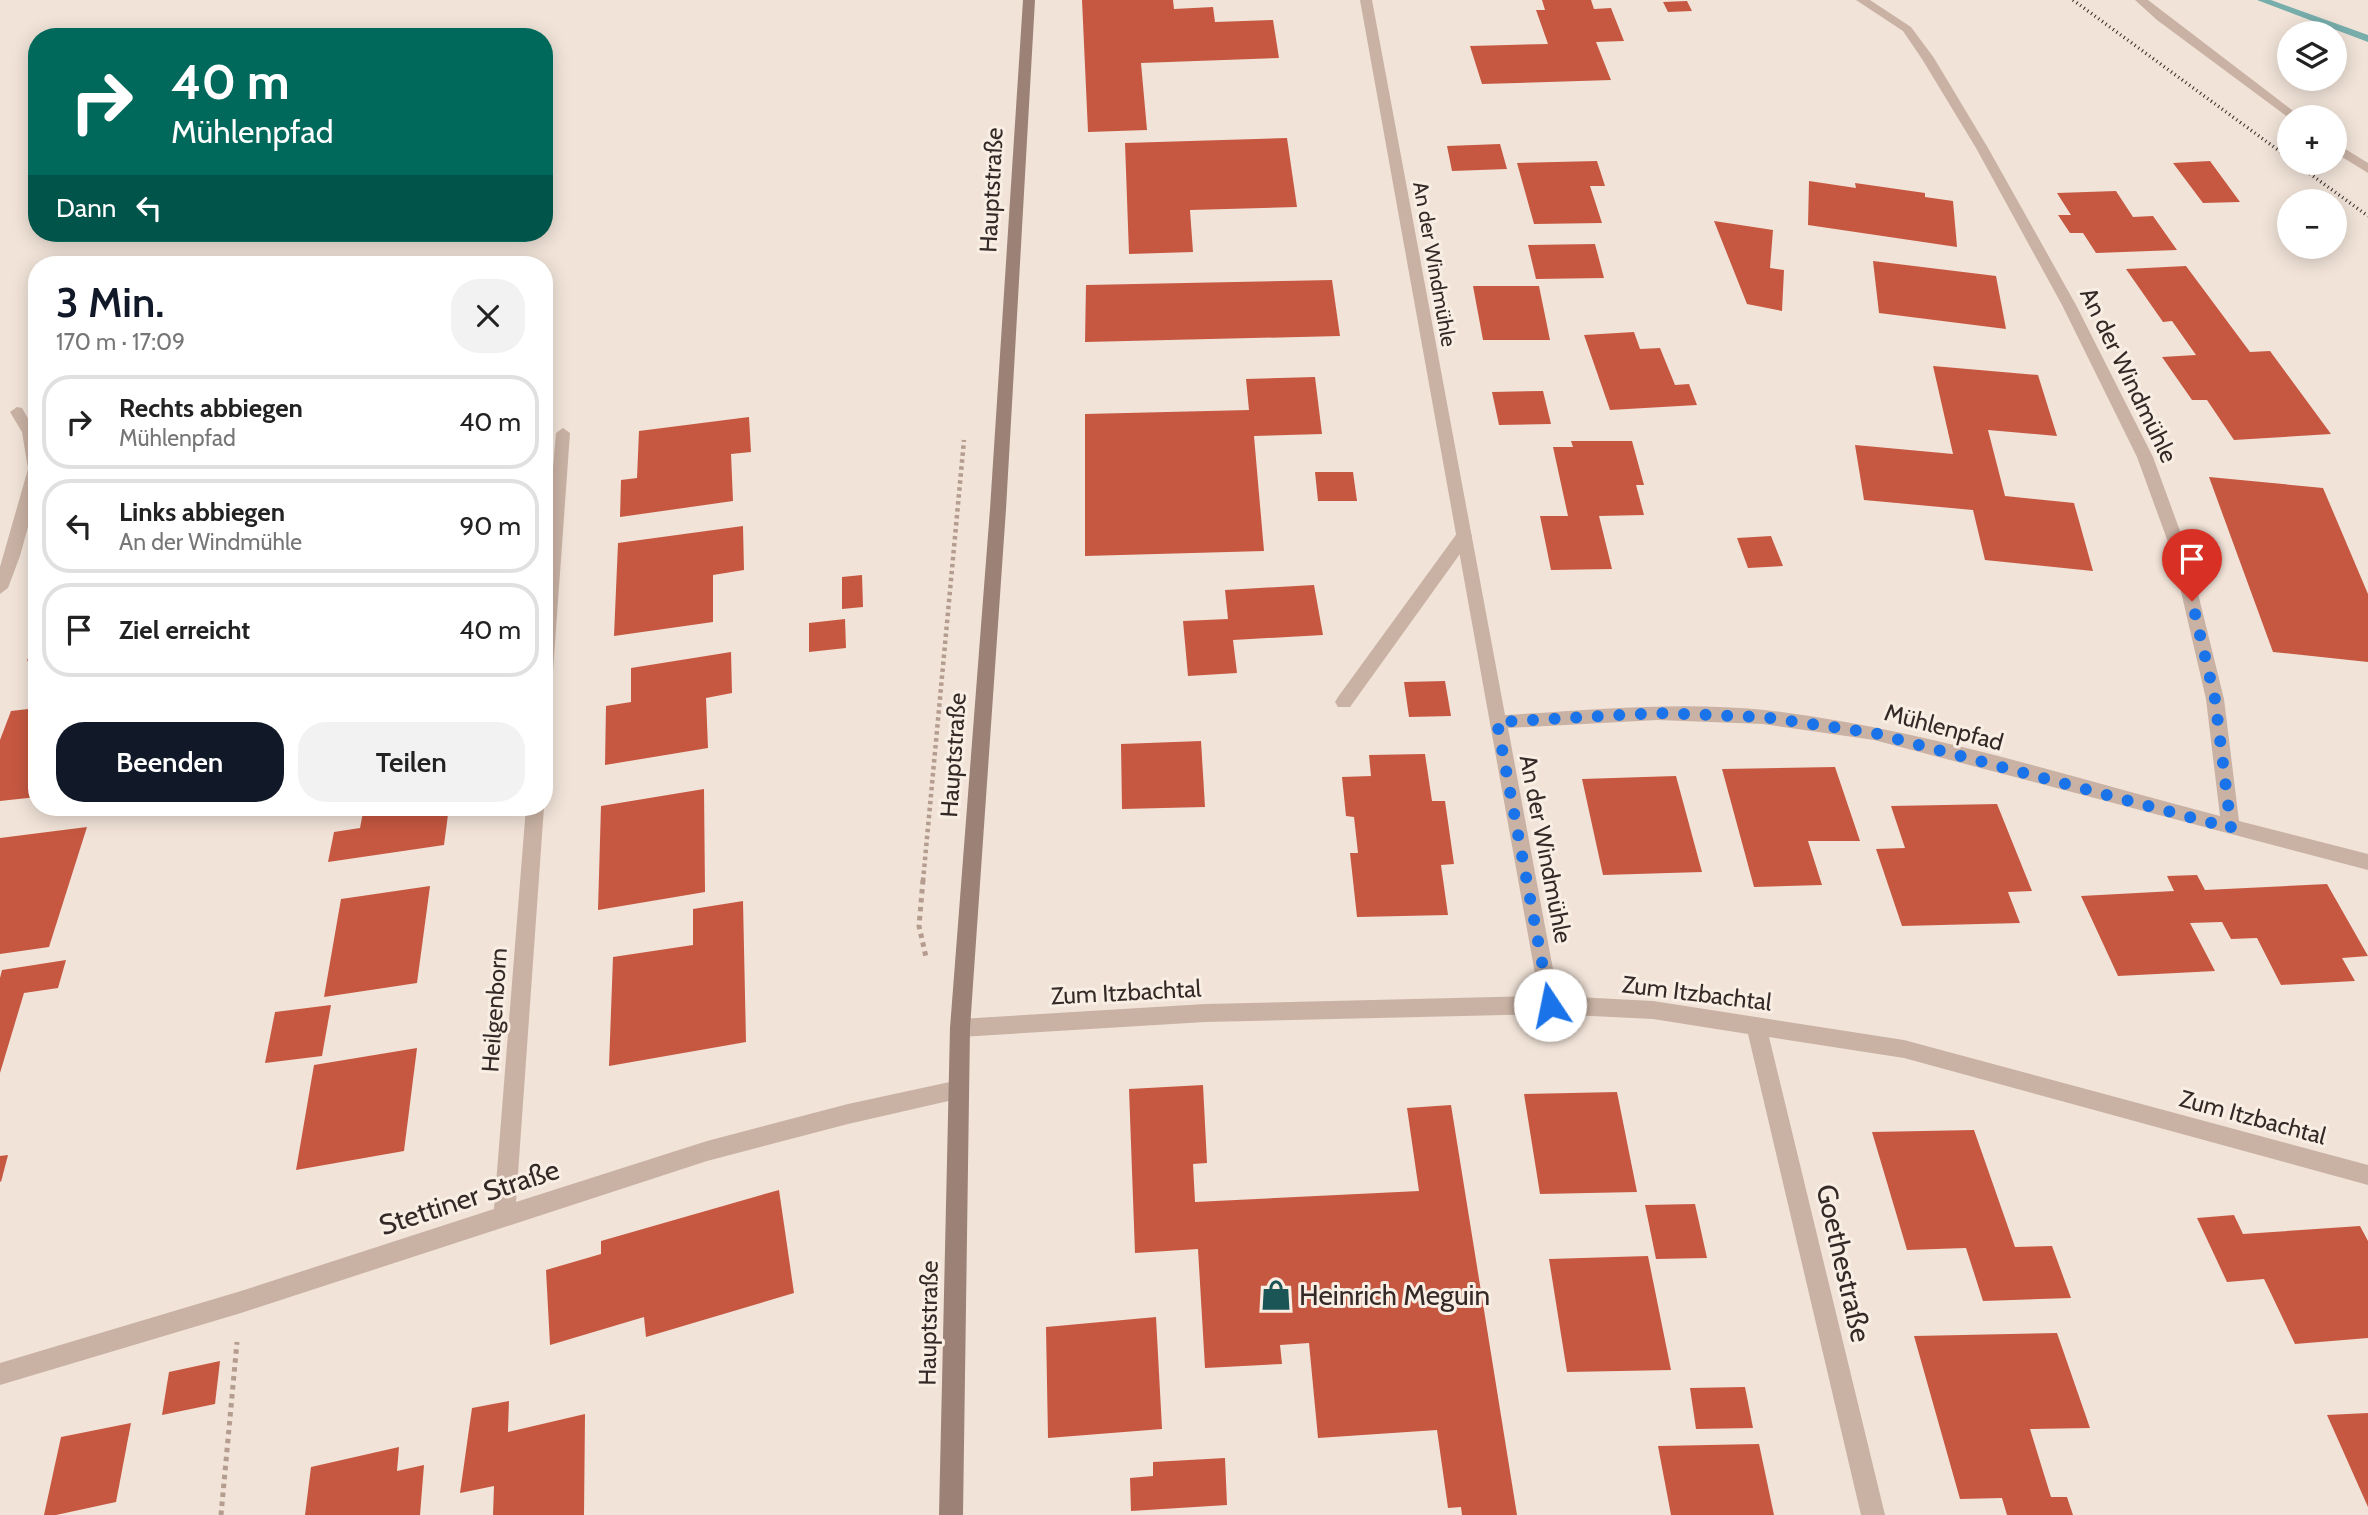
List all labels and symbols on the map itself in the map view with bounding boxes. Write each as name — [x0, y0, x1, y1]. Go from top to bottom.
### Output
street label: Hauptstraße — [973, 127, 1009, 253]
street label: An der Windmühle — [1408, 180, 1462, 349]
street label: An der Windmühle — [2074, 283, 2184, 467]
pin — [2162, 529, 2222, 601]
street label: Hauptstraße — [934, 692, 972, 818]
street label: Mühlenpfad — [1881, 697, 2007, 757]
street label: An der Windmühle — [1514, 752, 1578, 946]
street label: Heilgenborn — [475, 947, 513, 1073]
position arrow — [1513, 968, 1587, 1042]
street label: Zum Itzbachtal — [1621, 969, 1774, 1017]
street label: Zum Itzbachtal — [1050, 974, 1202, 1010]
street label: Zum Itzbachtal — [2177, 1084, 2330, 1151]
street label: Stettiner Straße — [375, 1152, 563, 1242]
street label: Goethestraße — [1809, 1181, 1879, 1345]
street label: Hauptstraße — [912, 1260, 944, 1386]
shop icon: Heinrich Meguin — [1259, 1278, 1293, 1312]
place label: Heinrich Meguin — [1299, 1278, 1490, 1312]

